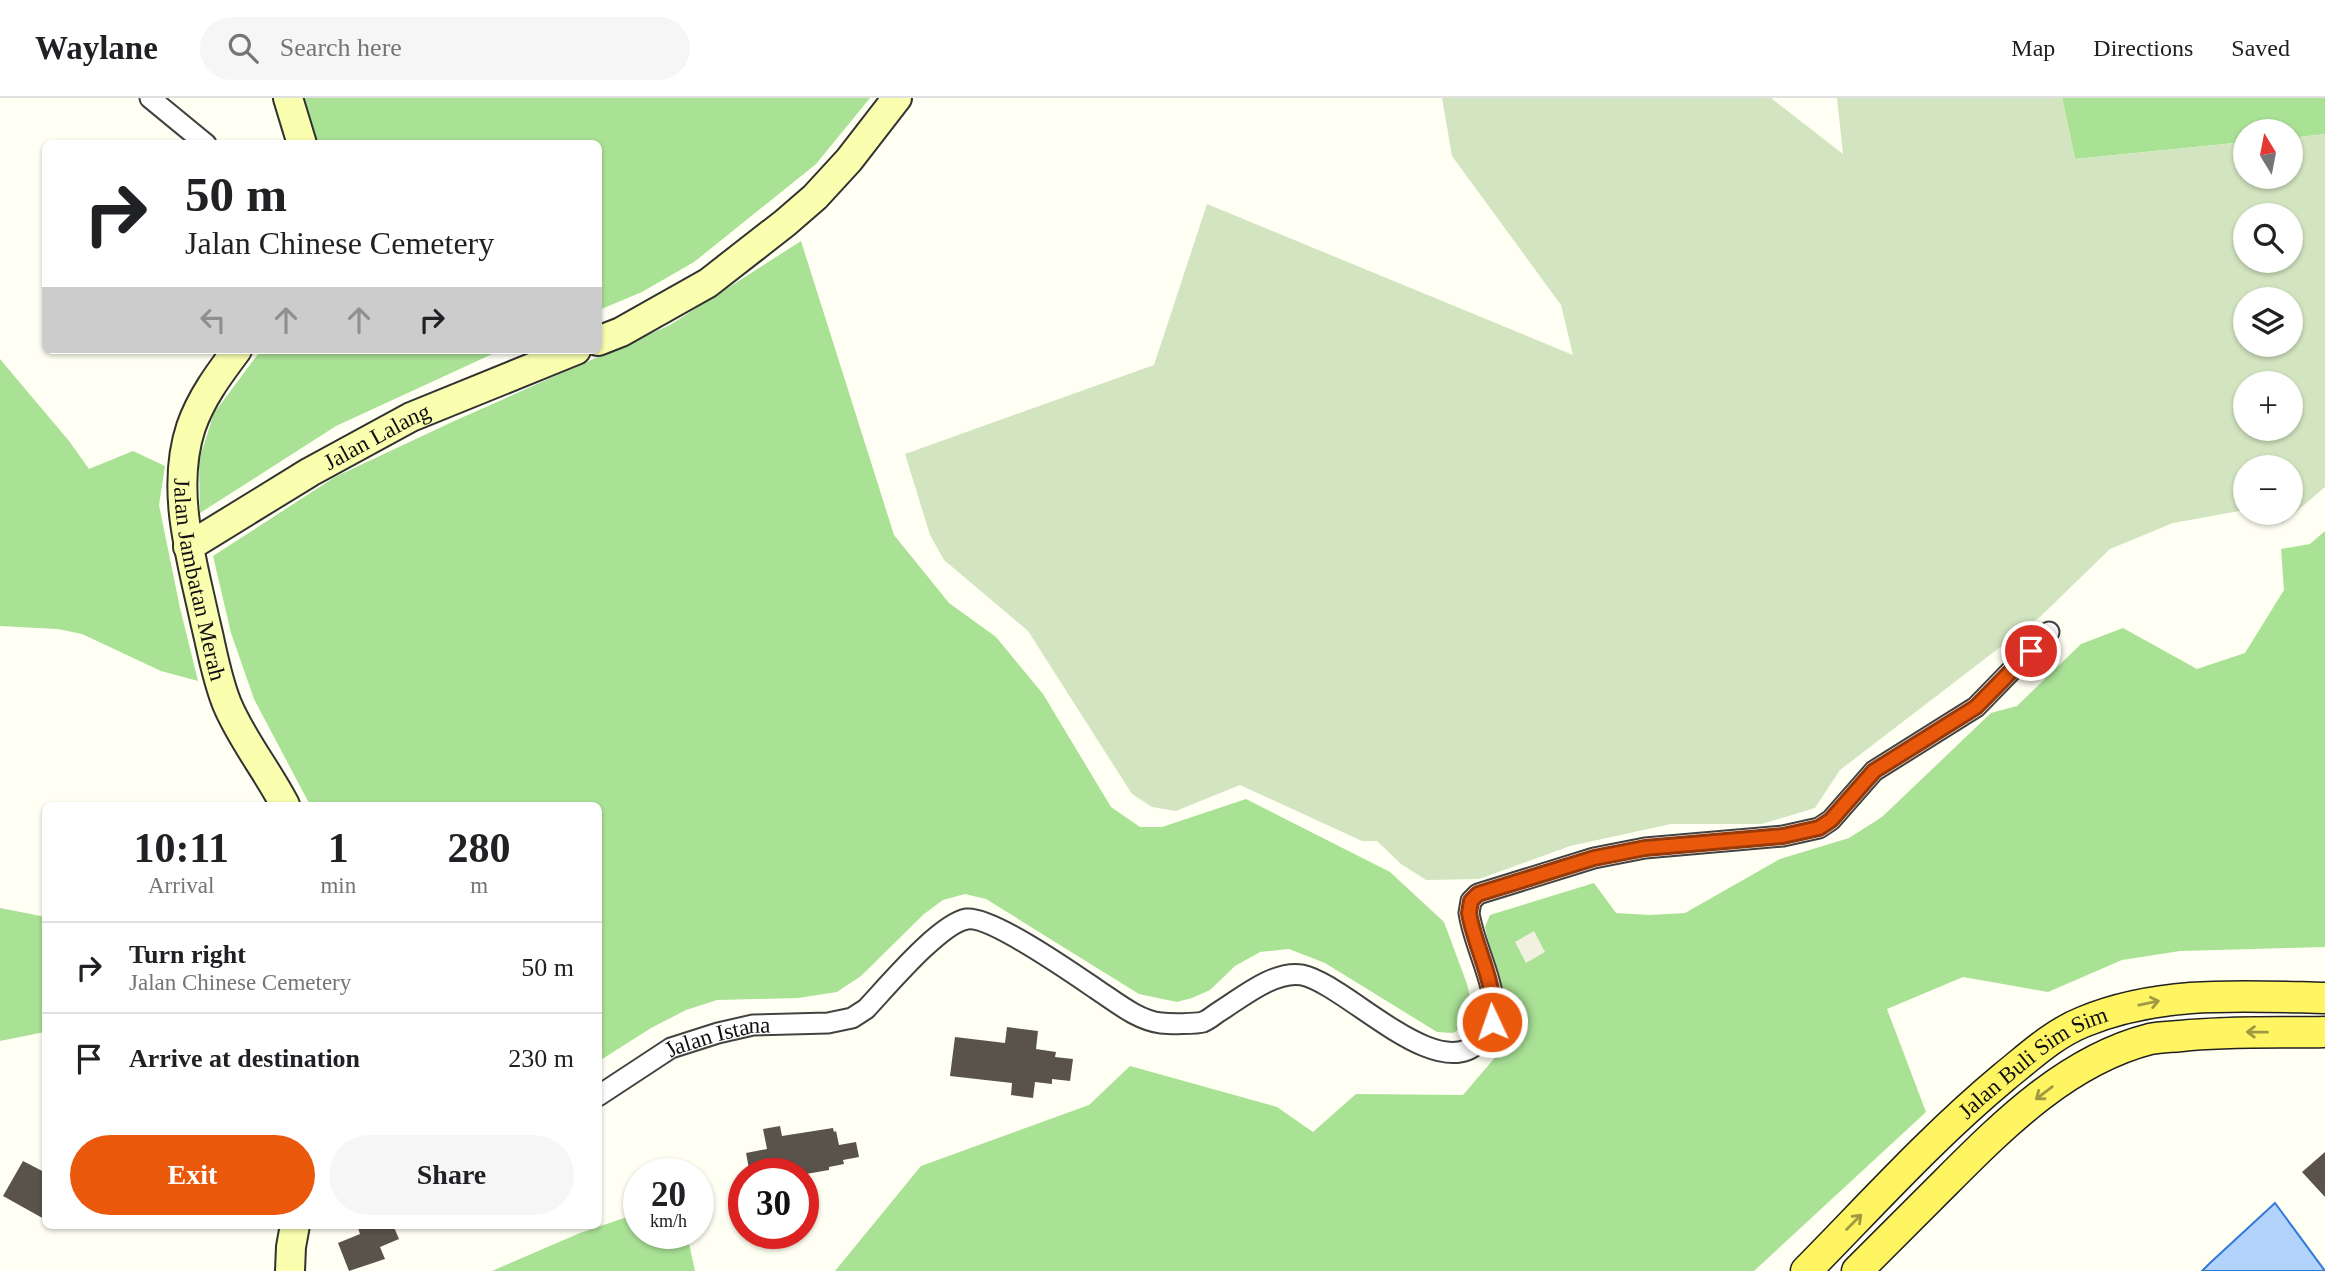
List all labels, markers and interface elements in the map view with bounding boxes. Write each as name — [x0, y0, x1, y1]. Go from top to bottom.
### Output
search box — [200, 17, 690, 80]
icon: search — [224, 29, 262, 67]
text: Waylane — [35, 30, 158, 66]
text: Search here — [280, 33, 402, 62]
text: Map — [2011, 35, 2055, 61]
text: Directions — [2093, 35, 2193, 61]
text: Saved — [2231, 35, 2290, 61]
north arrow — [2233, 119, 2303, 189]
map controls — [2233, 119, 2303, 525]
text: 50 m — [185, 167, 287, 222]
icon: right — [70, 168, 161, 259]
button: search — [2233, 203, 2303, 273]
text: Jalan Chinese Cemetery — [185, 225, 494, 261]
button: layers — [2233, 287, 2303, 357]
icon: left — [194, 301, 232, 339]
icon: ahead — [267, 301, 305, 339]
icon: ahead — [340, 301, 378, 339]
icon: right — [413, 301, 451, 339]
button: + — [2233, 371, 2303, 441]
street label: Jalan Lalang — [319, 398, 434, 475]
button: − — [2233, 455, 2303, 525]
street label: Jalan Jambatan Merah — [170, 478, 231, 684]
pin — [2001, 621, 2061, 681]
icon: arrive — [2012, 632, 2050, 670]
text: 10:11 — [133, 825, 229, 871]
text: 1 — [328, 825, 349, 871]
text: 280 — [448, 825, 511, 871]
text: Arrival — [148, 873, 214, 898]
text: min — [320, 873, 356, 898]
text: m — [470, 873, 488, 898]
text: Turn right — [129, 940, 246, 969]
icon: right — [70, 949, 108, 987]
text: 50 m — [521, 953, 574, 982]
text: Jalan Chinese Cemetery — [129, 970, 351, 995]
position arrow — [1455, 985, 1529, 1059]
one-way arrow — [2137, 996, 2160, 1010]
street label: Jalan Buli Sim Sim — [1953, 1001, 2111, 1123]
street label: Jalan Istana — [660, 1012, 771, 1061]
one-way arrow — [2246, 1025, 2269, 1039]
icon: arrive — [70, 1040, 108, 1078]
text: Arrive at destination — [129, 1044, 360, 1073]
text: 230 m — [508, 1044, 574, 1073]
one-way arrow — [2034, 1085, 2053, 1100]
button: Exit — [70, 1135, 315, 1215]
button: Share — [329, 1135, 574, 1215]
speed limit sign: 30 — [728, 1158, 819, 1249]
text: 20 — [651, 1175, 686, 1214]
text: km/h — [650, 1211, 687, 1231]
one-way arrow — [1845, 1214, 1862, 1231]

